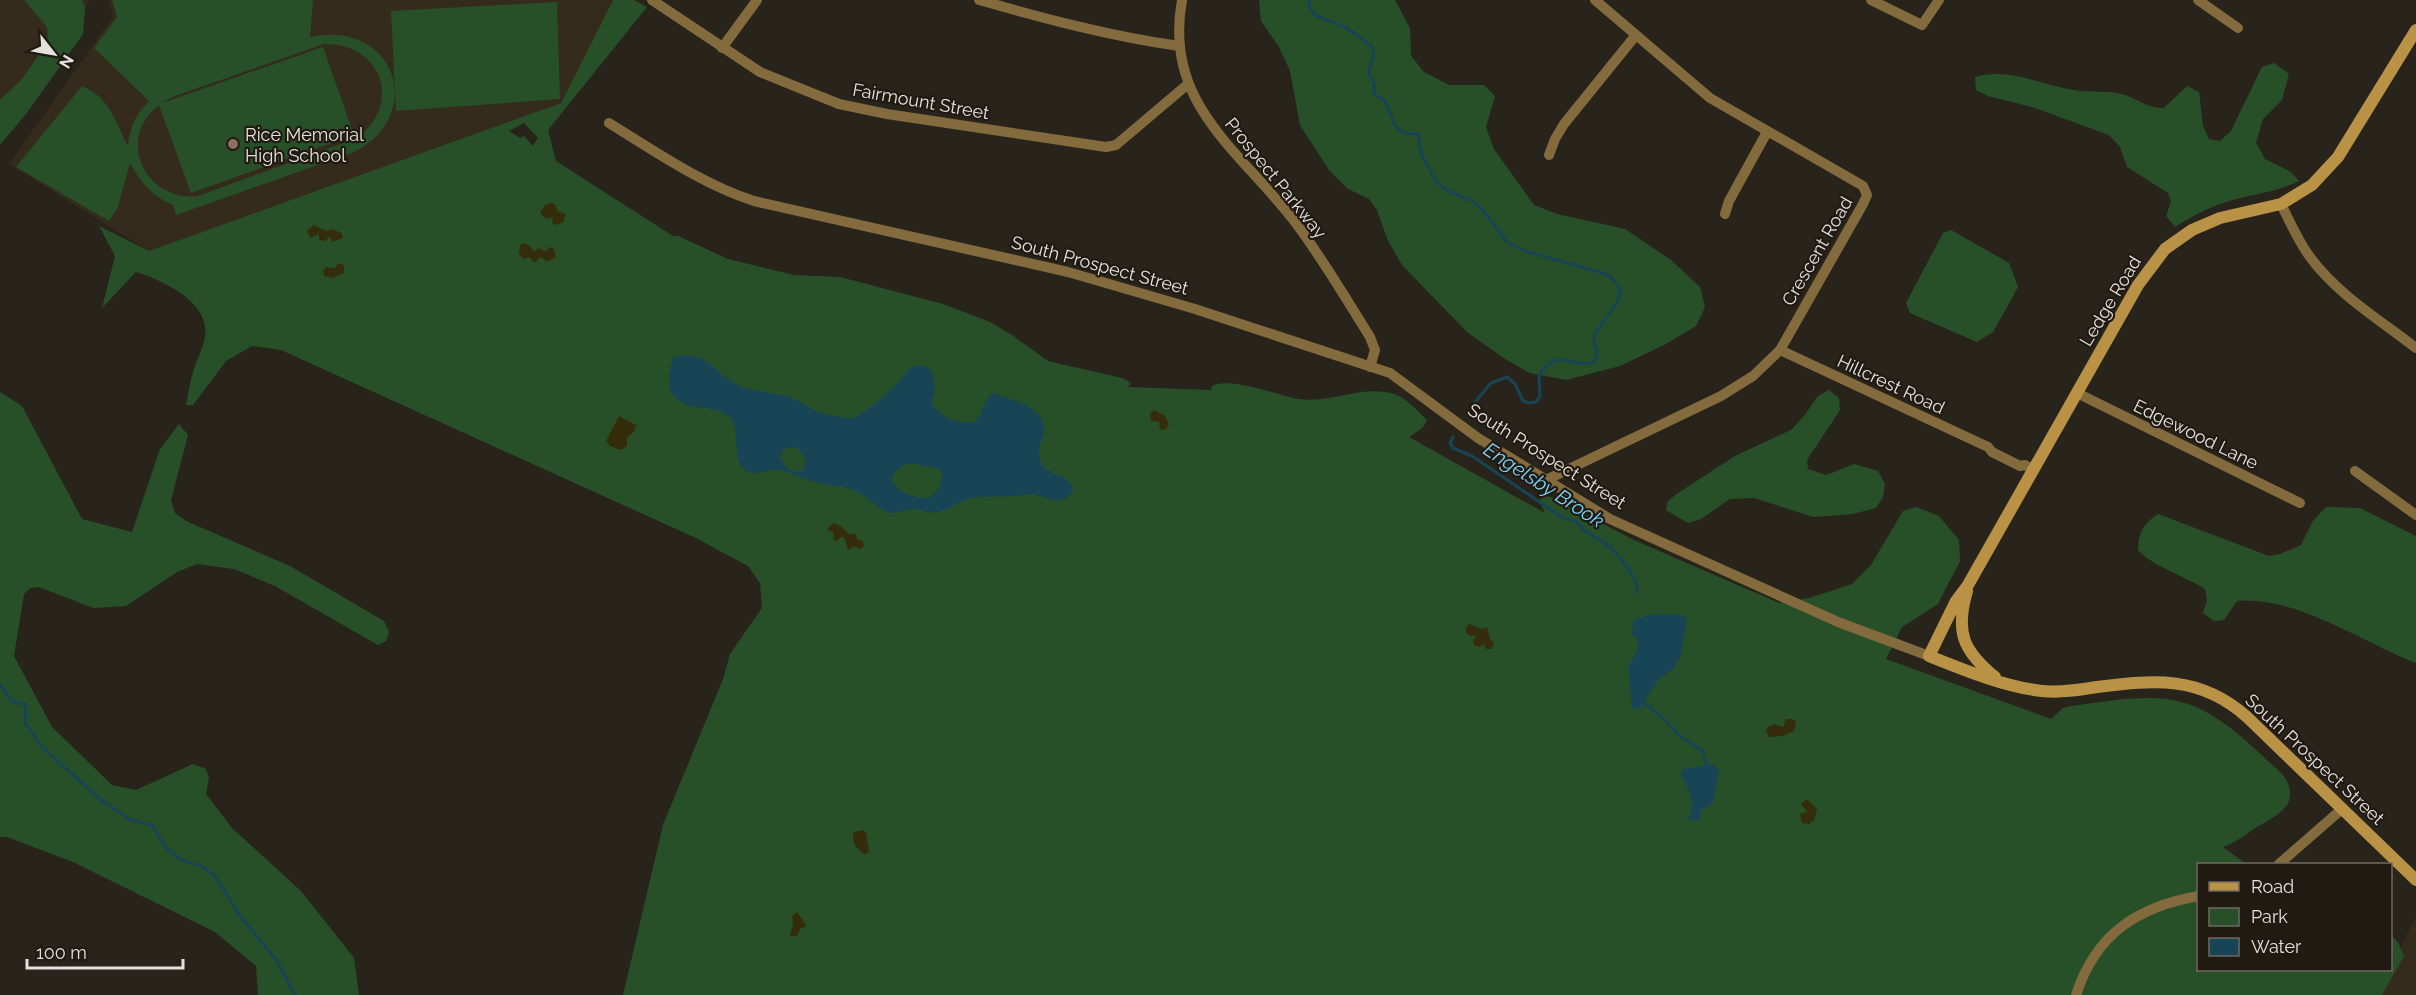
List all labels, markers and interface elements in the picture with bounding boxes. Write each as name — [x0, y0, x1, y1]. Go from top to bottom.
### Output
north arrow — [24, 24, 84, 84]
text: N — [55, 51, 78, 72]
street label: Fairmount Street — [851, 79, 991, 123]
street label: Prospect Parkway — [1221, 113, 1331, 243]
place label: Rice Memorial High School — [245, 124, 364, 166]
marker: Rice Memorial High School — [226, 137, 240, 151]
street label: Crescent Road — [1777, 193, 1857, 309]
street label: South Prospect Street — [1009, 231, 1191, 299]
street label: Ledge Road — [2075, 252, 2145, 350]
street label: Hillcrest Road — [1834, 350, 1948, 418]
street label: Edgewood Lane — [2130, 395, 2262, 473]
street label: South Prospect Street — [1464, 399, 1630, 513]
water label: Engelsby Brook — [1479, 437, 1609, 533]
street label: South Prospect Street — [2241, 689, 2389, 829]
legend — [2197, 863, 2392, 971]
text: Road — [2251, 876, 2294, 897]
text: Park — [2251, 906, 2288, 927]
scale bar — [27, 932, 183, 970]
text: Water — [2251, 936, 2302, 957]
text: 100 m — [36, 942, 87, 963]

